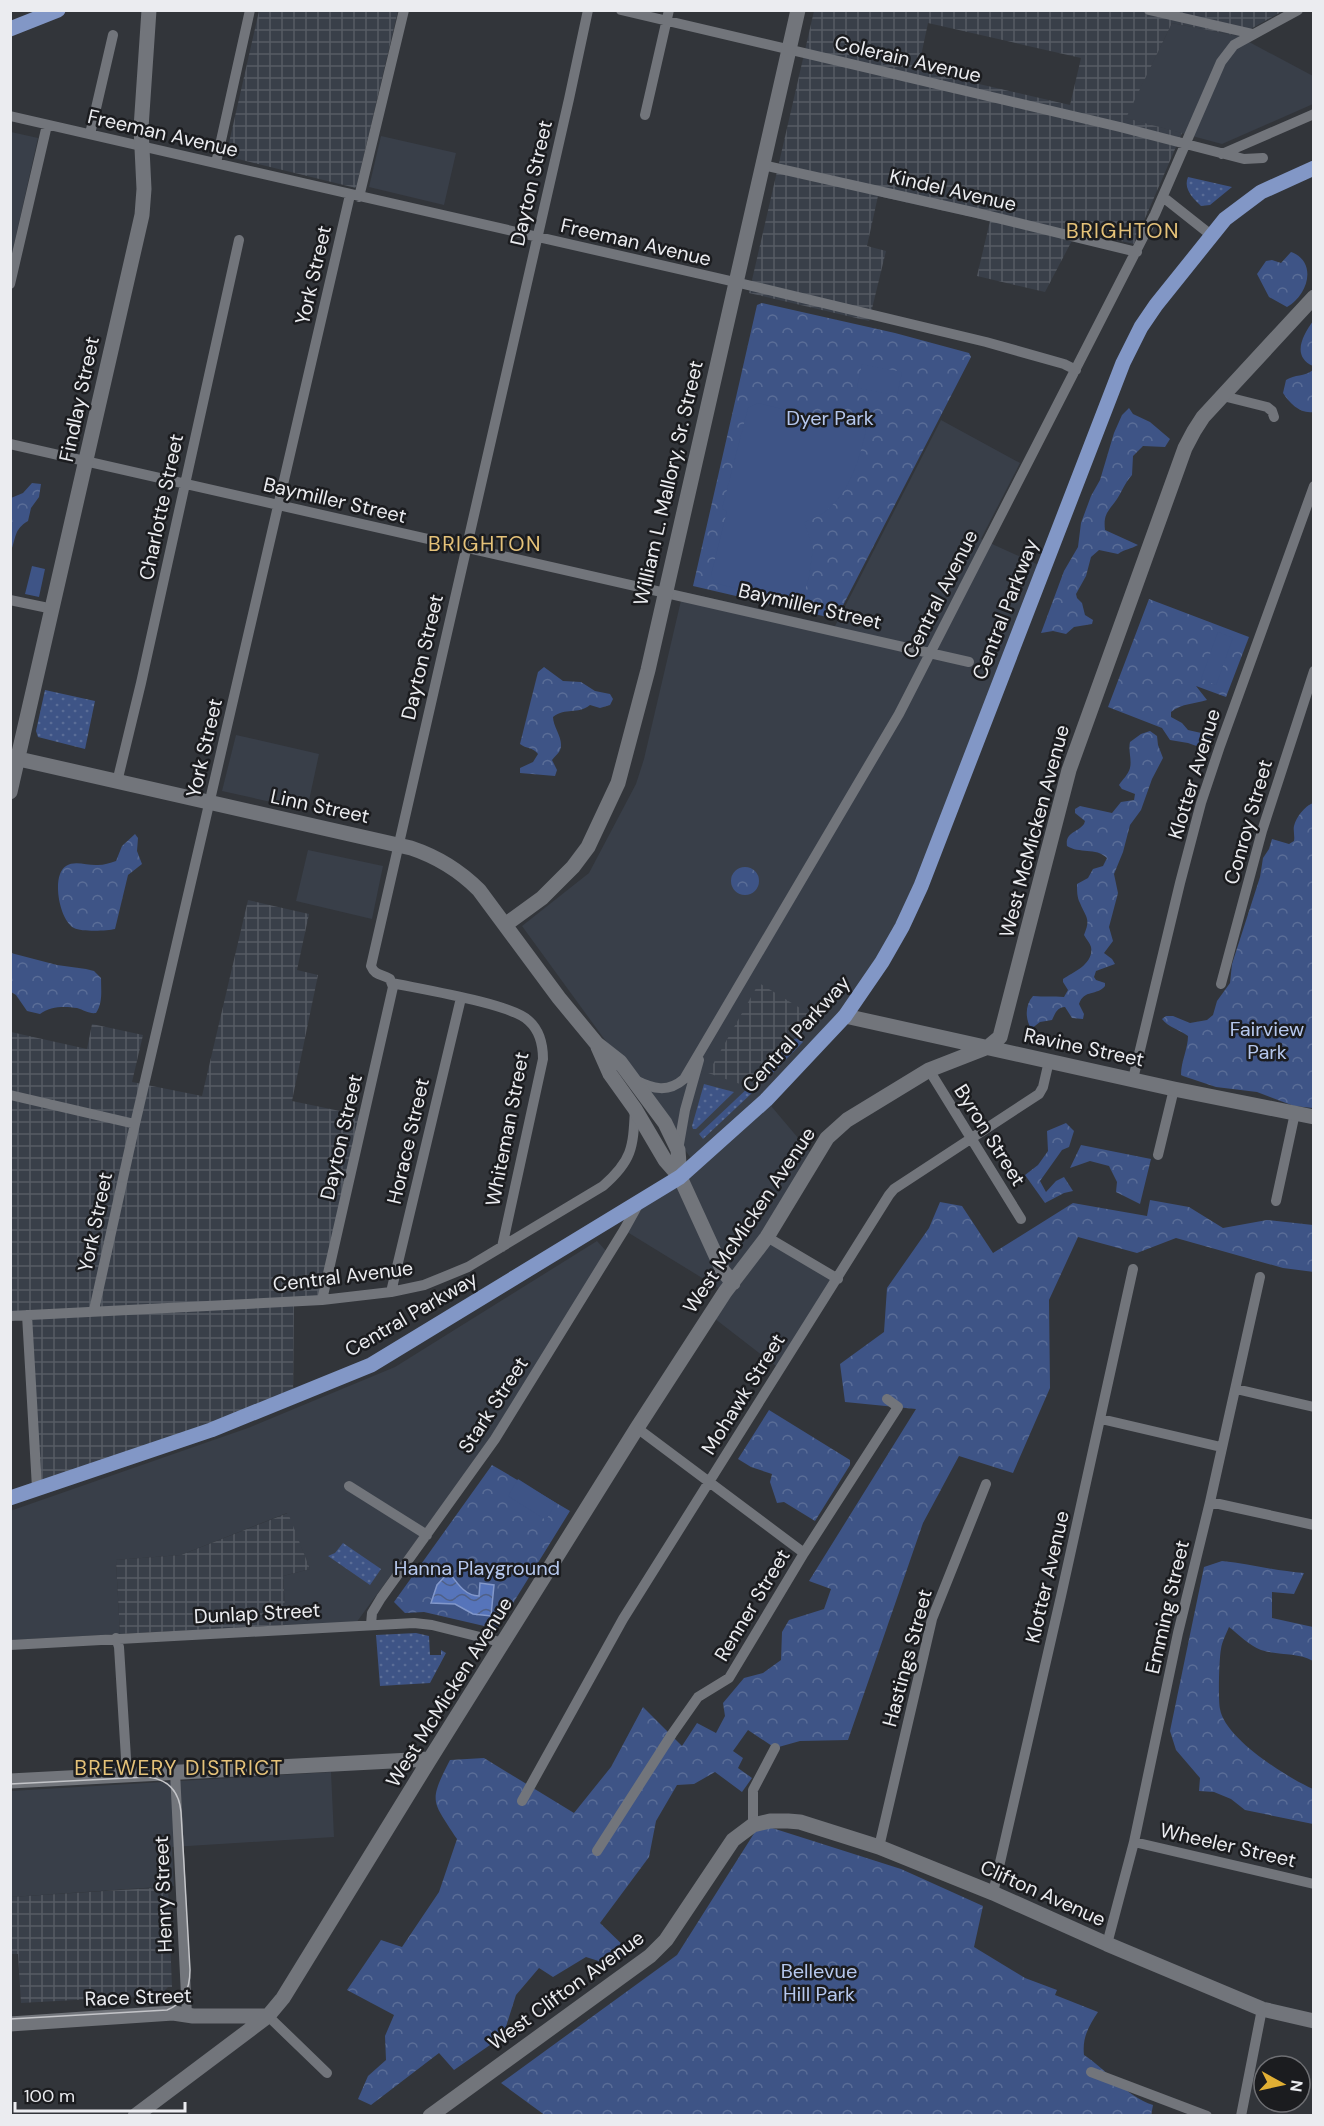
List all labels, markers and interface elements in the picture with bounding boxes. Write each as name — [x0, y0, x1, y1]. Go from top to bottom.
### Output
street label: Colerain Avenue — [832, 29, 984, 89]
street label: Freeman Avenue — [85, 103, 241, 163]
street label: Dayton Street — [504, 117, 558, 248]
street label: Kindel Avenue — [887, 163, 1019, 217]
street label: Freeman Avenue — [558, 212, 714, 272]
district label: BRIGHTON — [1066, 217, 1180, 245]
street label: York Street — [289, 223, 337, 327]
street label: Findlay Street — [53, 334, 105, 464]
street label: William L. Mallory, Sr. Street — [627, 358, 709, 608]
park label: Dyer Park — [786, 405, 874, 431]
street label: Charlotte Street — [133, 431, 189, 582]
street label: Baymiller Street — [261, 471, 409, 529]
street label: Central Avenue — [896, 525, 984, 663]
district label: BRIGHTON — [428, 530, 542, 558]
street label: Central Parkway — [966, 535, 1044, 683]
street label: Baymiller Street — [736, 577, 884, 635]
street label: Dayton Street — [395, 591, 449, 722]
street label: York Street — [180, 696, 228, 800]
street label: Klotter Avenue — [1162, 706, 1226, 842]
street label: West McMicken Avenue — [993, 722, 1075, 940]
street label: Conroy Street — [1218, 756, 1278, 888]
street label: Linn Street — [268, 783, 372, 829]
street label: Central Parkway — [736, 970, 856, 1098]
park label: Fairview Park — [1230, 1016, 1304, 1065]
street label: Ravine Street — [1021, 1022, 1147, 1072]
street label: Whiteman Street — [479, 1049, 535, 1208]
street label: Dayton Street — [314, 1071, 368, 1202]
street label: Horace Street — [381, 1075, 435, 1207]
street label: Byron Street — [948, 1079, 1032, 1191]
street label: West McMicken Avenue — [677, 1122, 821, 1318]
street label: York Street — [72, 1170, 118, 1274]
street label: Central Avenue — [271, 1255, 415, 1297]
street label: Central Parkway — [340, 1265, 482, 1363]
street label: Mohawk Street — [695, 1328, 791, 1459]
street label: Stark Street — [452, 1352, 534, 1458]
street label: Klotter Avenue — [1019, 1508, 1075, 1646]
street label: Emming Street — [1139, 1537, 1195, 1676]
street label: Renner Street — [708, 1544, 796, 1666]
park label: Hanna Playground — [394, 1555, 560, 1581]
street label: Hastings Street — [876, 1586, 938, 1730]
street label: West McMicken Avenue — [380, 1592, 518, 1792]
street label: Dunlap Street — [193, 1597, 321, 1629]
district label: BREWERY DISTRICT — [74, 1754, 284, 1782]
street label: Wheeler Street — [1157, 1817, 1299, 1873]
street label: Henry Street — [148, 1835, 178, 1953]
street label: Clifton Avenue — [976, 1854, 1110, 1932]
street label: West Clifton Avenue — [483, 1925, 649, 2055]
park label: Bellevue Hill Park — [781, 1958, 857, 2007]
street label: Race Street — [84, 1982, 192, 2012]
north arrow — [1252, 2054, 1312, 2114]
scale bar — [15, 2075, 184, 2113]
text: N — [1285, 2079, 1308, 2093]
text: 100 m — [24, 2084, 75, 2108]

